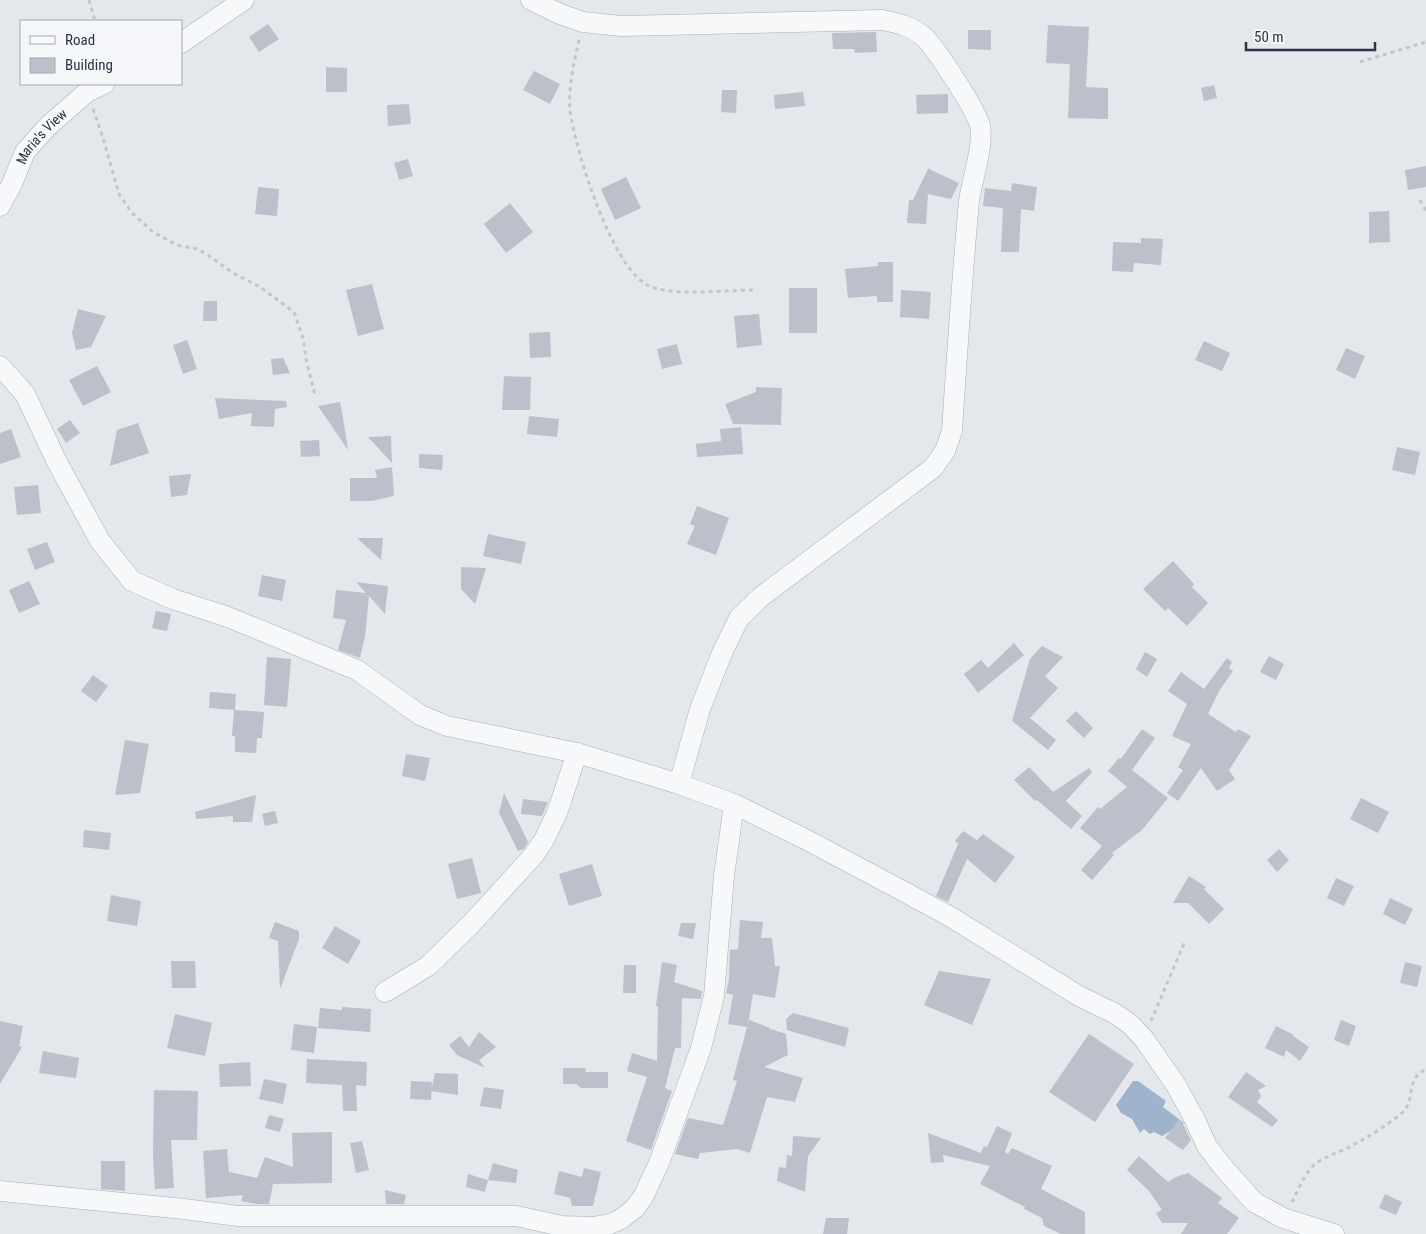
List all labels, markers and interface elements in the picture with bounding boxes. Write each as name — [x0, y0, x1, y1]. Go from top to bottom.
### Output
legend — [20, 20, 182, 85]
scale bar — [1246, 20, 1375, 52]
text: 50 m — [1254, 28, 1284, 46]
text: Road — [65, 31, 95, 49]
text: Building — [65, 56, 113, 74]
street label: Maria's View — [13, 105, 70, 166]

